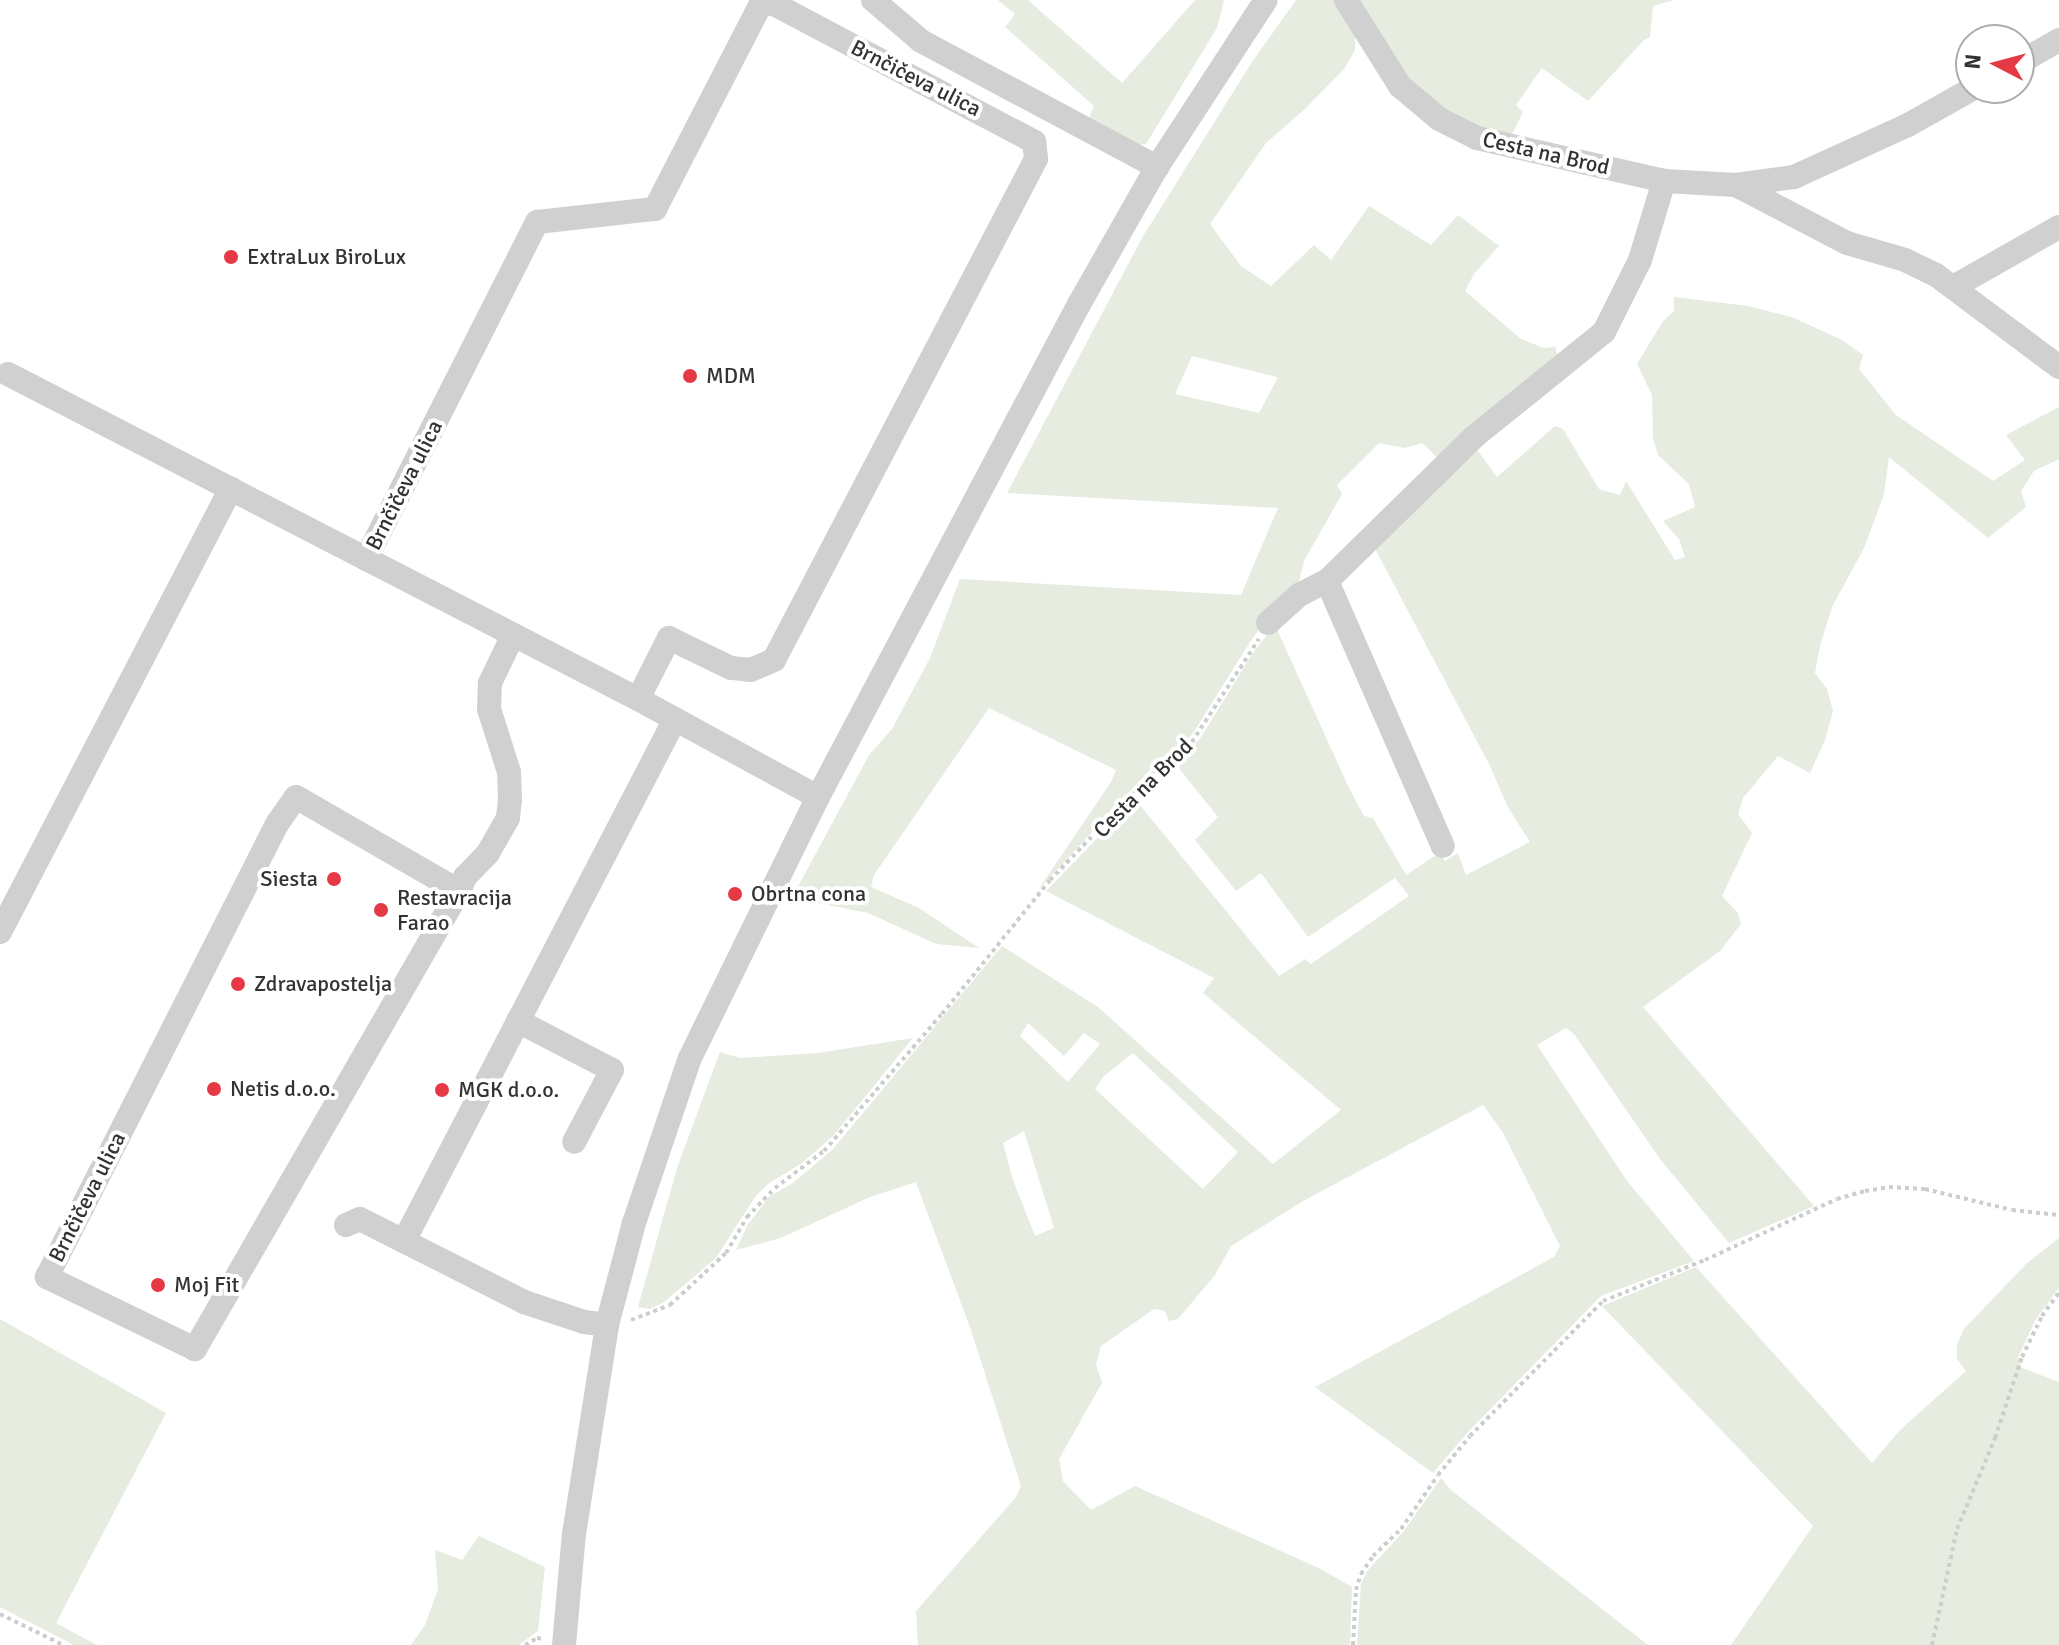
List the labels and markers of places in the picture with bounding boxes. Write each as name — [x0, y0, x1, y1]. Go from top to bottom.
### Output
place label: ExtraLux BiroLux — [247, 244, 406, 270]
marker: ExtraLux BiroLux — [222, 248, 240, 266]
place label: MDM — [706, 363, 756, 389]
marker: MDM — [681, 367, 699, 385]
place label: Siesta — [260, 866, 318, 892]
marker: Siesta — [325, 870, 343, 888]
place label: Obrtna cona — [751, 881, 866, 907]
place label: Restavracija Farao — [397, 884, 512, 936]
marker: Obrtna cona — [726, 885, 744, 903]
marker: Restavracija Farao — [372, 901, 390, 919]
place label: Zdravapostelja — [254, 971, 392, 997]
marker: Zdravapostelja — [229, 975, 247, 993]
place label: Netis d.o.o. — [230, 1076, 336, 1102]
place label: MGK d.o.o. — [458, 1077, 559, 1103]
marker: Netis d.o.o. — [205, 1080, 223, 1098]
marker: MGK d.o.o. — [433, 1081, 451, 1099]
place label: Moj Fit — [174, 1272, 239, 1298]
marker: Moj Fit — [149, 1276, 167, 1294]

